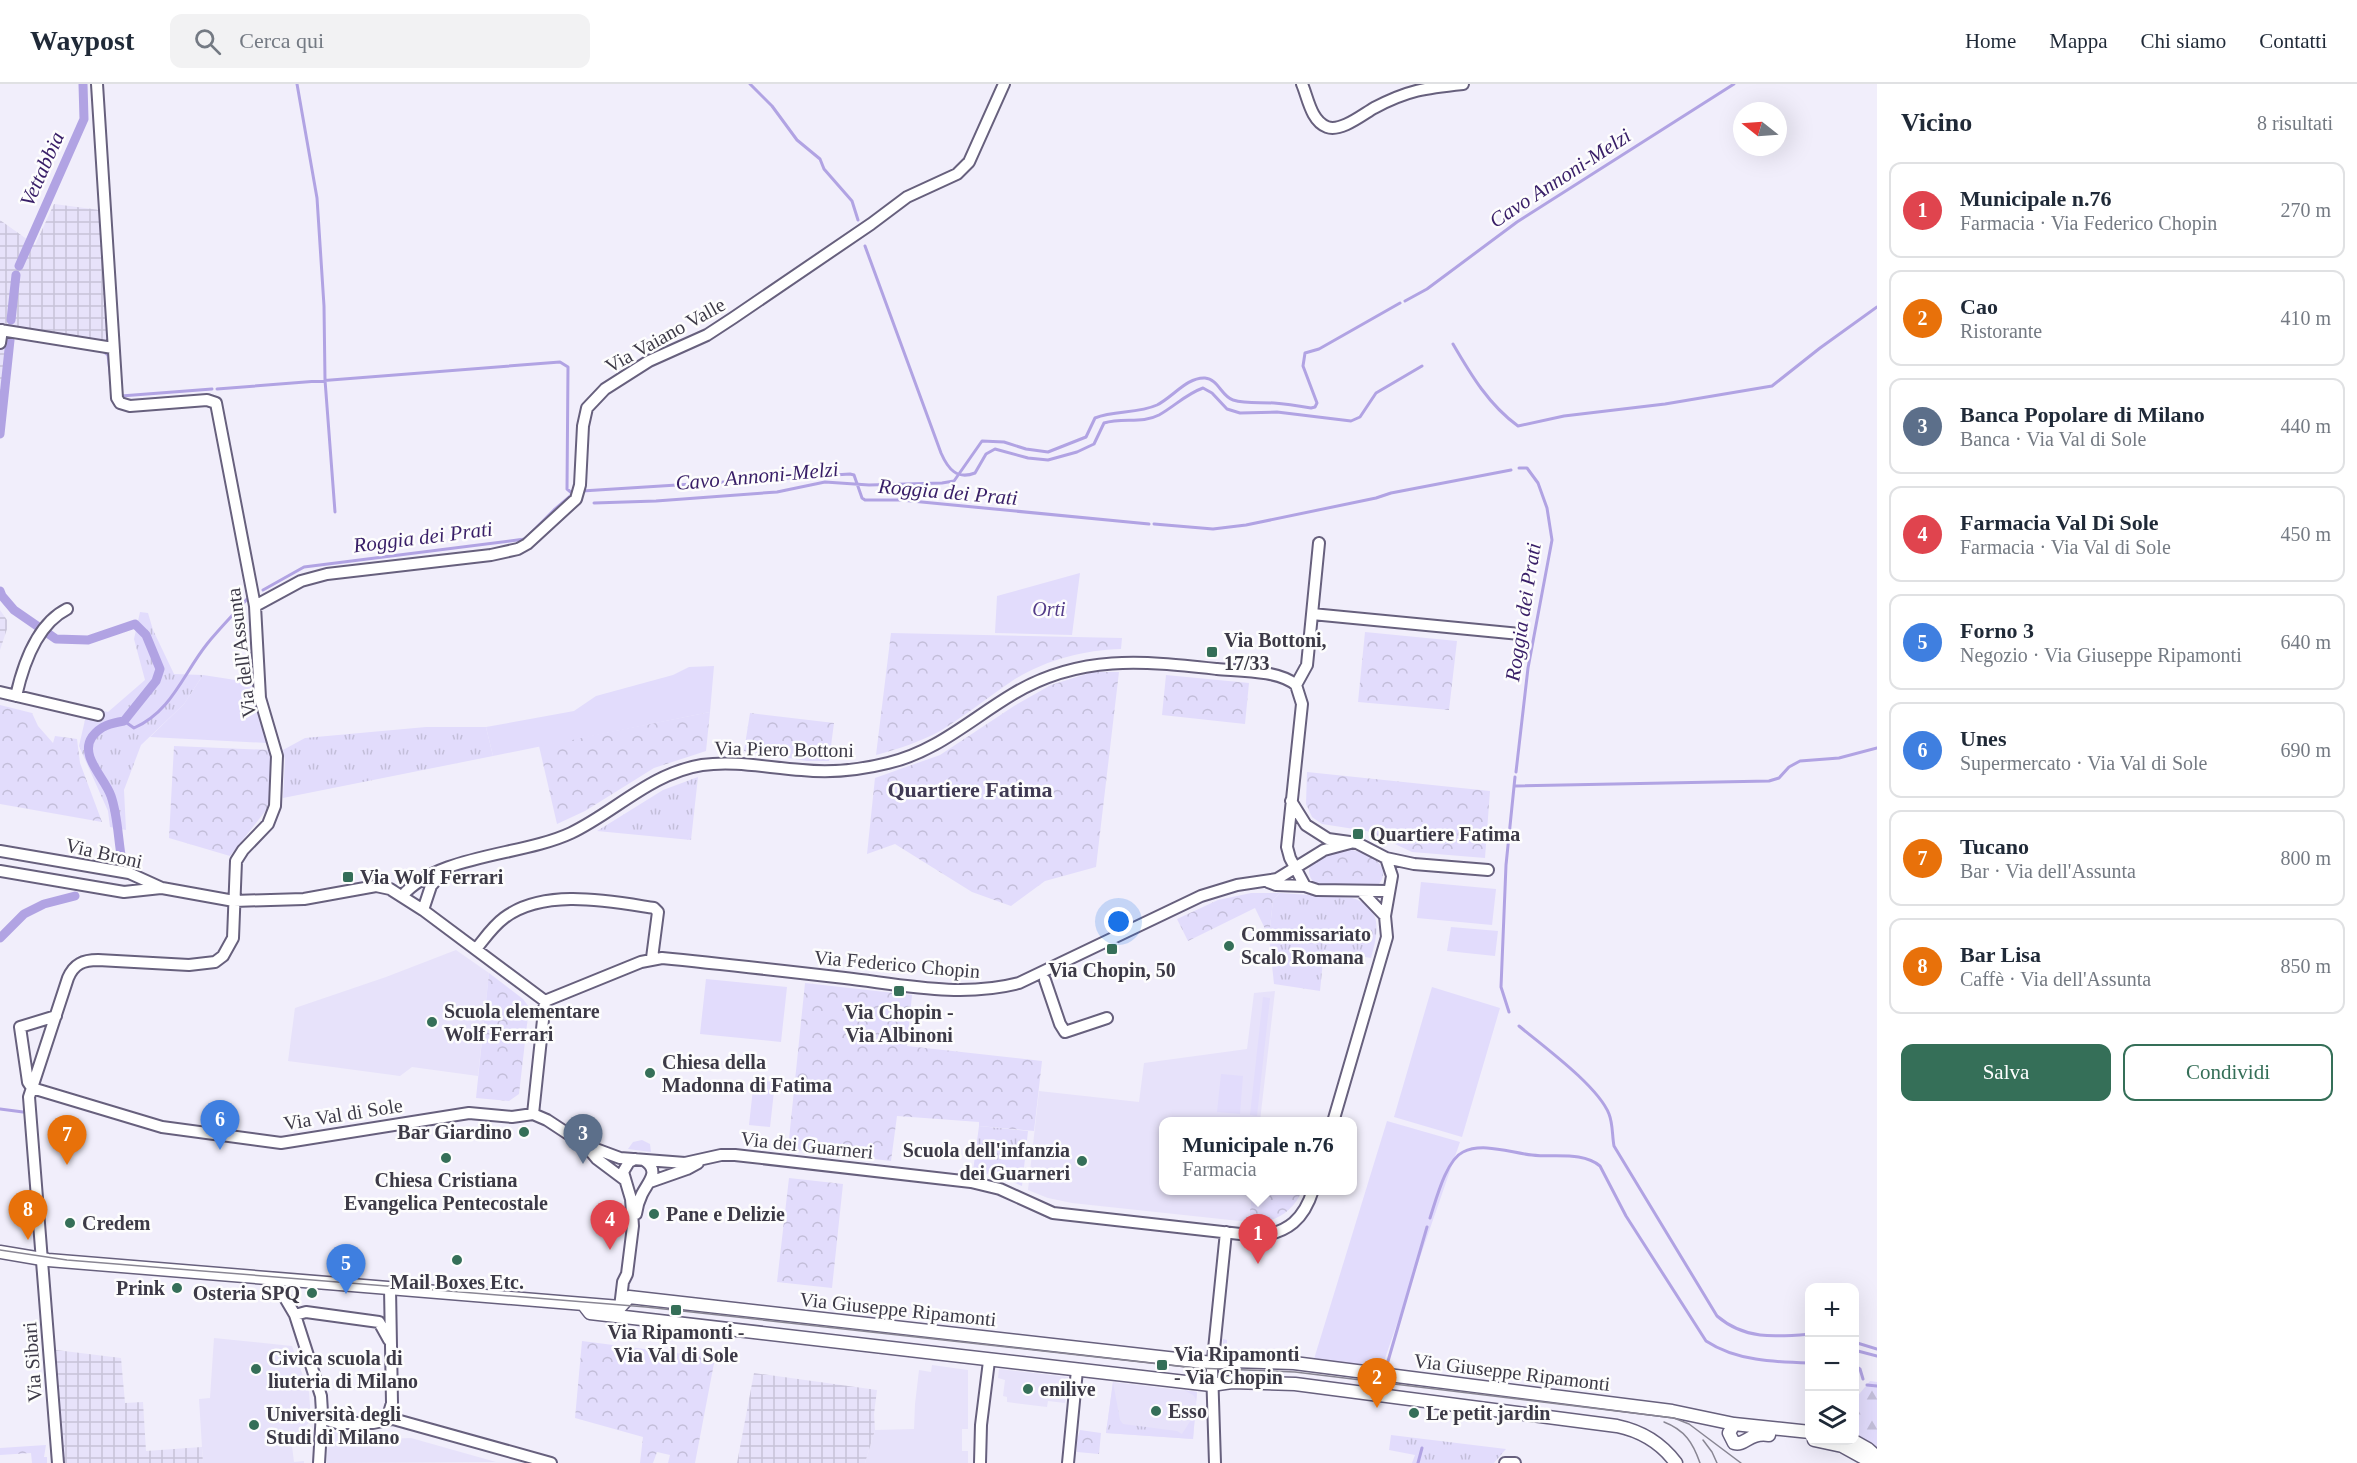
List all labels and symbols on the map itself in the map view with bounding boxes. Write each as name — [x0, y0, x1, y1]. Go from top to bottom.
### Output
north arrow — [1733, 102, 1787, 156]
water label: Cavo Annoni-Melzi — [1485, 123, 1635, 233]
water label: Vettabbia — [15, 128, 69, 210]
street label: Via Vaiano Valle — [601, 293, 729, 377]
water label: Cavo Annoni-Melzi — [675, 457, 840, 495]
water label: Roggia dei Prati — [876, 474, 1019, 510]
water label: Roggia dei Prati — [351, 517, 494, 558]
water label: Roggia dei Prati — [1500, 541, 1546, 684]
street label: Via dell'Assunta — [222, 587, 260, 719]
park label: Orti — [1032, 598, 1066, 620]
place label: Via Bottoni, 17/33 — [1224, 629, 1327, 674]
marker: Via Bottoni, 17/33 — [1205, 645, 1219, 659]
street label: Via Piero Bottoni — [714, 737, 855, 761]
district label: Quartiere Fatima — [887, 777, 1053, 802]
place label: Quartiere Fatima — [1370, 823, 1520, 845]
marker: Quartiere Fatima — [1351, 827, 1365, 841]
street label: Via Broni — [63, 833, 145, 873]
place label: Via Wolf Ferrari — [360, 866, 504, 888]
marker: Via Wolf Ferrari — [341, 870, 355, 884]
your location — [1104, 907, 1133, 936]
place label: Commissariato Scalo Romana — [1241, 923, 1371, 968]
marker: Commissariato Scalo Romana — [1222, 939, 1236, 953]
marker: Via Chopin, 50 — [1105, 942, 1119, 956]
street label: Via Federico Chopin — [813, 946, 981, 983]
place label: Via Chopin, 50 — [1048, 959, 1176, 982]
marker: Via Chopin - Via Albinoni — [892, 984, 906, 998]
place label: Scuola elementare Wolf Ferrari — [444, 1000, 600, 1045]
place label: Via Chopin - Via Albinoni — [844, 1001, 954, 1046]
marker: Scuola elementare Wolf Ferrari — [425, 1015, 439, 1029]
place label: Chiesa della Madonna di Fatima — [662, 1051, 832, 1096]
marker: Chiesa della Madonna di Fatima — [643, 1066, 657, 1080]
street label: Via Val di Sole — [282, 1094, 404, 1134]
pin: 6 — [200, 1100, 240, 1150]
pin: 3 — [564, 1114, 602, 1164]
pin: 7 — [48, 1116, 86, 1165]
place label: Bar Giardino — [397, 1121, 512, 1143]
marker: Bar Giardino — [517, 1125, 531, 1139]
street label: Via dei Guarneri — [740, 1127, 875, 1163]
place label: Scuola dell'infanzia dei Guarneri — [903, 1139, 1070, 1184]
marker: Chiesa Cristiana Evangelica Pentecostale — [439, 1151, 453, 1165]
marker: Scuola dell'infanzia dei Guarneri — [1075, 1154, 1089, 1168]
place label: Chiesa Cristiana Evangelica Pentecostale — [344, 1169, 548, 1215]
pin: 8 — [9, 1190, 48, 1240]
pin: 4 — [590, 1200, 630, 1250]
place label: Pane e Delizie — [666, 1203, 785, 1225]
marker: Pane e Delizie — [647, 1207, 661, 1221]
place label: Credem — [82, 1212, 151, 1234]
pin: 1 — [1238, 1214, 1278, 1264]
marker: Credem — [63, 1216, 77, 1230]
pin: 5 — [326, 1244, 366, 1294]
marker: Mail Boxes Etc. — [450, 1253, 464, 1267]
place label: Mail Boxes Etc. — [390, 1271, 524, 1293]
place label: Prink — [116, 1277, 166, 1299]
marker: Prink — [170, 1281, 184, 1295]
place label: Osteria SPQ — [193, 1282, 300, 1304]
marker: Osteria SPQ — [305, 1286, 319, 1300]
street label: Via Giuseppe Ripamonti — [798, 1288, 998, 1331]
marker: Via Ripamonti - Via Val di Sole — [669, 1303, 683, 1317]
street label: Via Sibari — [18, 1321, 46, 1403]
place label: Via Ripamonti - Via Val di Sole — [607, 1321, 745, 1366]
place label: Via Ripamonti - Via Chopin — [1174, 1343, 1300, 1389]
place label: Civica scuola di liuteria di Milano — [268, 1347, 418, 1392]
street label: Via Giuseppe Ripamonti — [1412, 1349, 1612, 1396]
marker: Via Ripamonti - Via Chopin — [1155, 1358, 1169, 1372]
pin: 2 — [1358, 1358, 1396, 1408]
marker: Civica scuola di liuteria di Milano — [249, 1362, 263, 1376]
place label: enilive — [1040, 1378, 1096, 1400]
marker: enilive — [1021, 1382, 1035, 1396]
place label: Esso — [1168, 1400, 1207, 1422]
place label: Le petit jardin — [1426, 1402, 1550, 1425]
place label: Università degli Studi di Milano — [266, 1403, 401, 1448]
marker: Esso — [1149, 1404, 1163, 1418]
marker: Le petit jardin — [1407, 1406, 1421, 1420]
marker: Università degli Studi di Milano — [247, 1418, 261, 1432]

